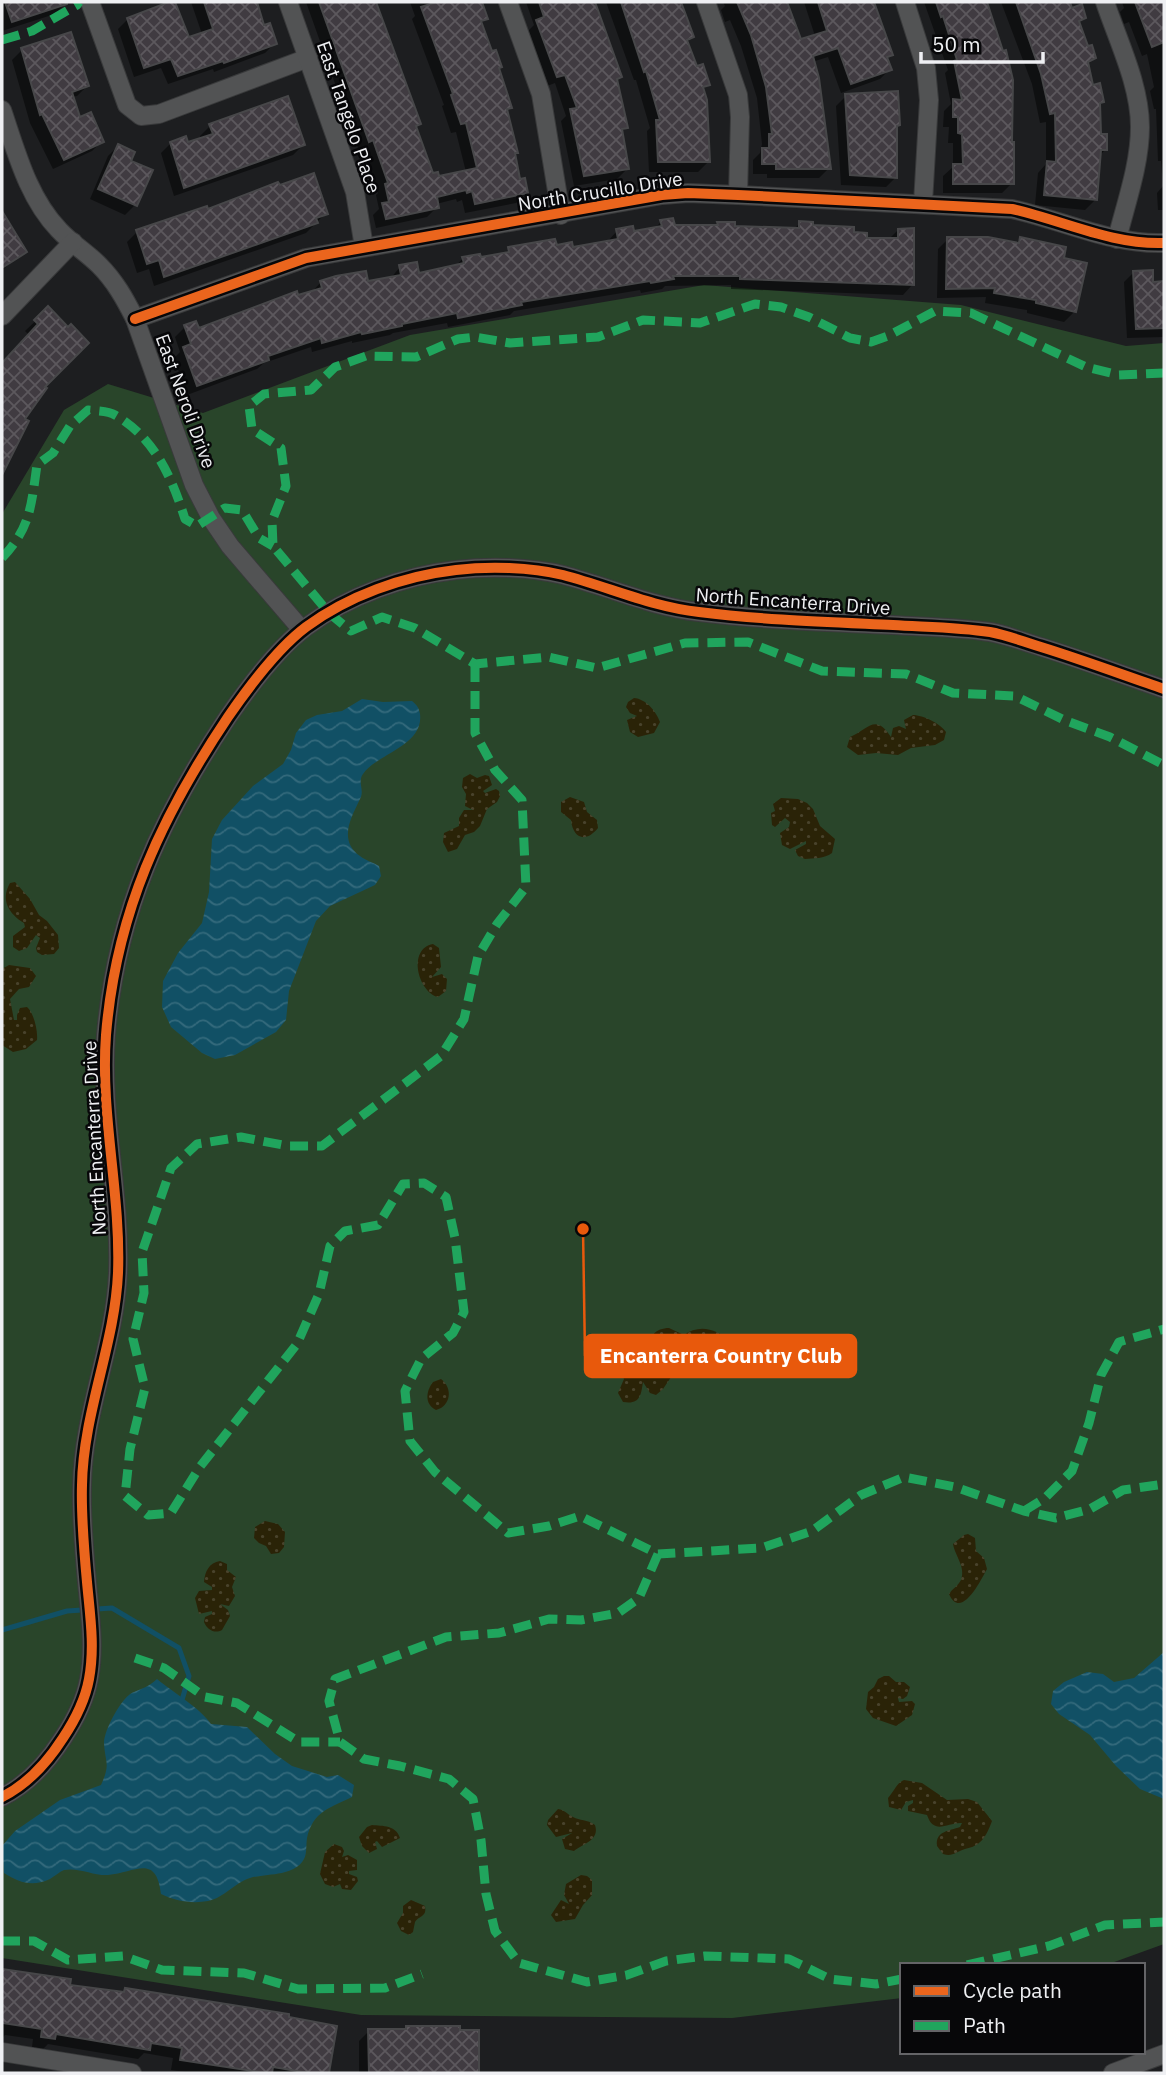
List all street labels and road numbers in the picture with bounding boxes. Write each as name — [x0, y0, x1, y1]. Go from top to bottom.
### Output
street label: East Tangelo Place — [312, 38, 386, 196]
street label: North Crucillo Drive — [516, 166, 684, 216]
street label: East Neroli Drive — [151, 330, 221, 472]
street label: North Encanterra Drive — [695, 582, 891, 620]
street label: North Encanterra Drive — [77, 1040, 111, 1236]

